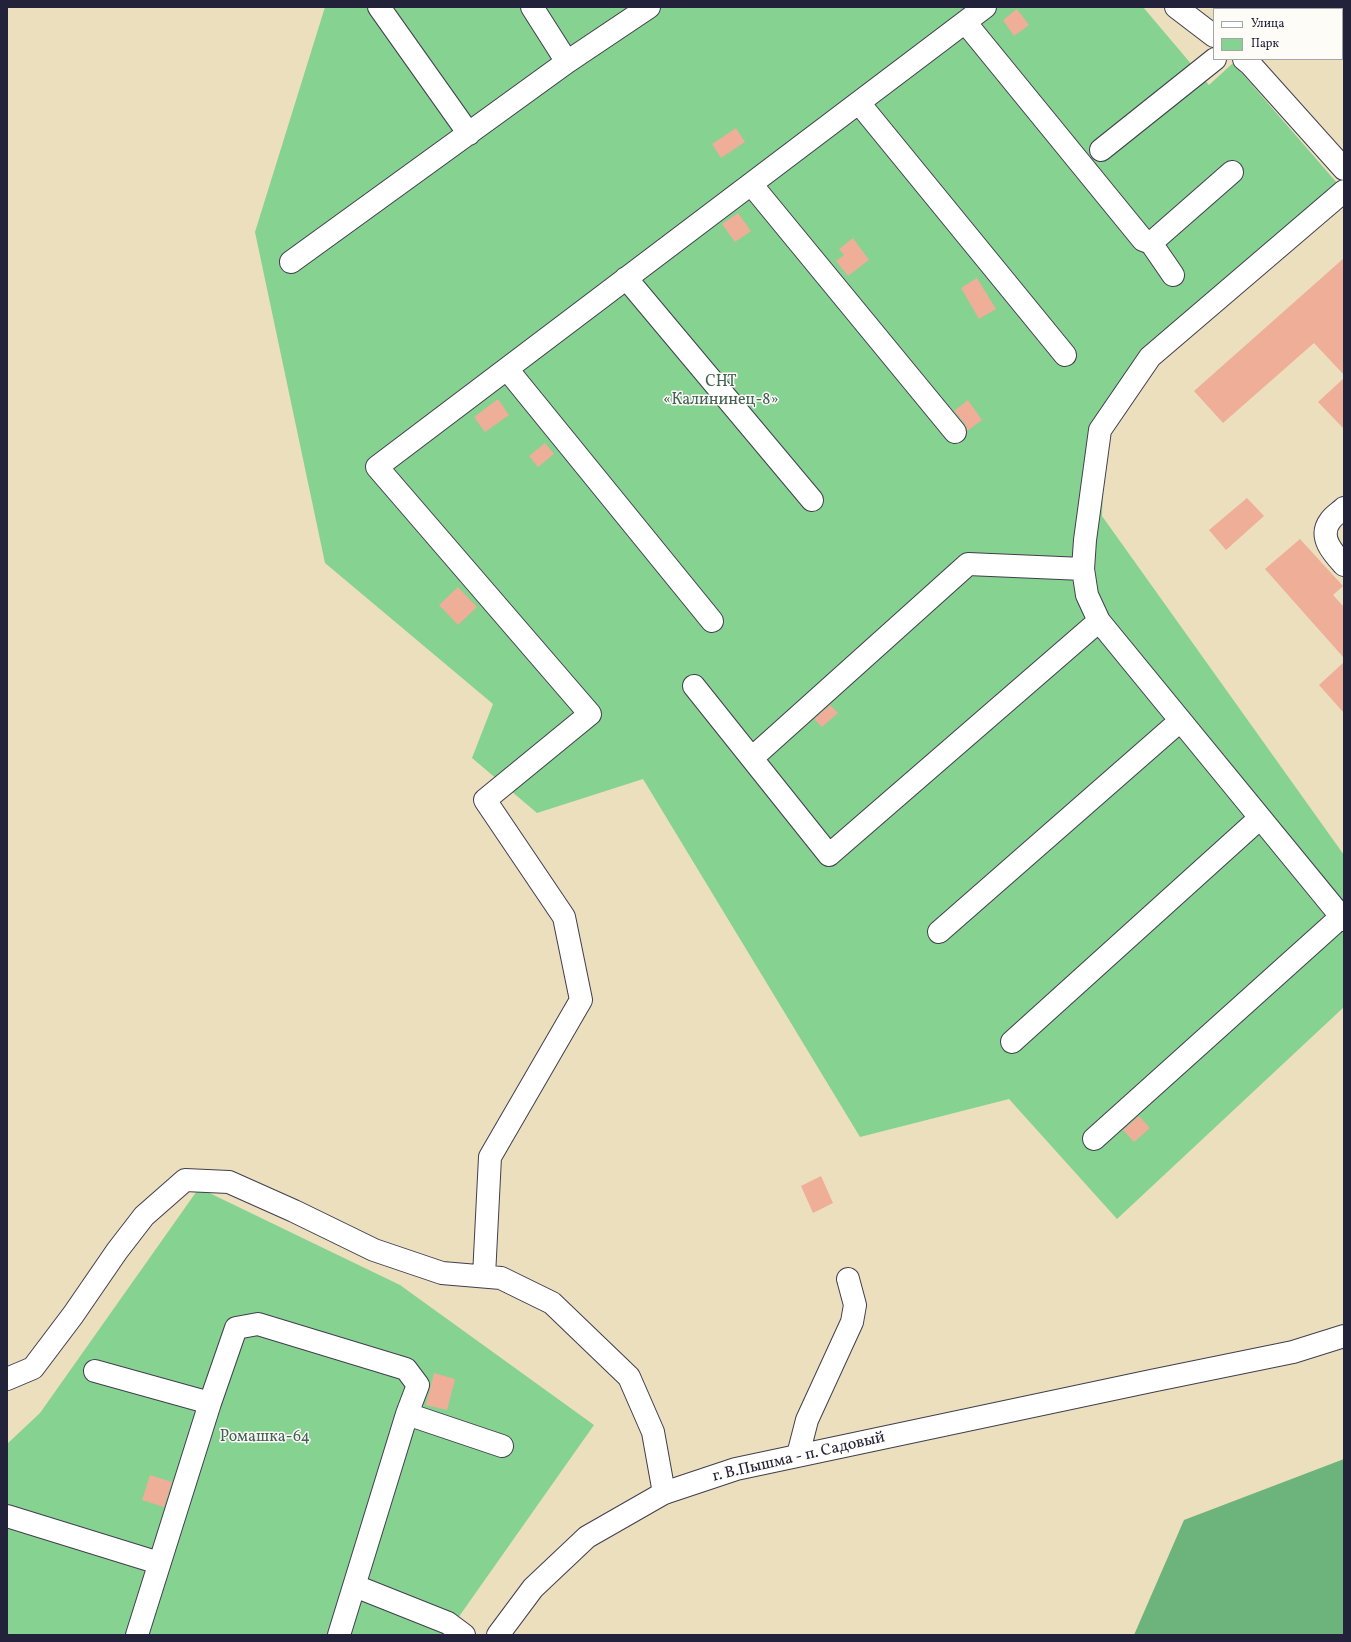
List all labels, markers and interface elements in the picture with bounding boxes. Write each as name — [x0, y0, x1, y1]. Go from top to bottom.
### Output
legend — [1213, 8, 1343, 60]
text: Улица — [1251, 16, 1284, 32]
text: Парк — [1251, 36, 1279, 52]
park label: СНТ «Калининец-8» — [663, 373, 779, 411]
park label: Ромашка-64 — [220, 1428, 310, 1448]
street label: г. В.Пышма - п. Садовый — [711, 1429, 887, 1487]

